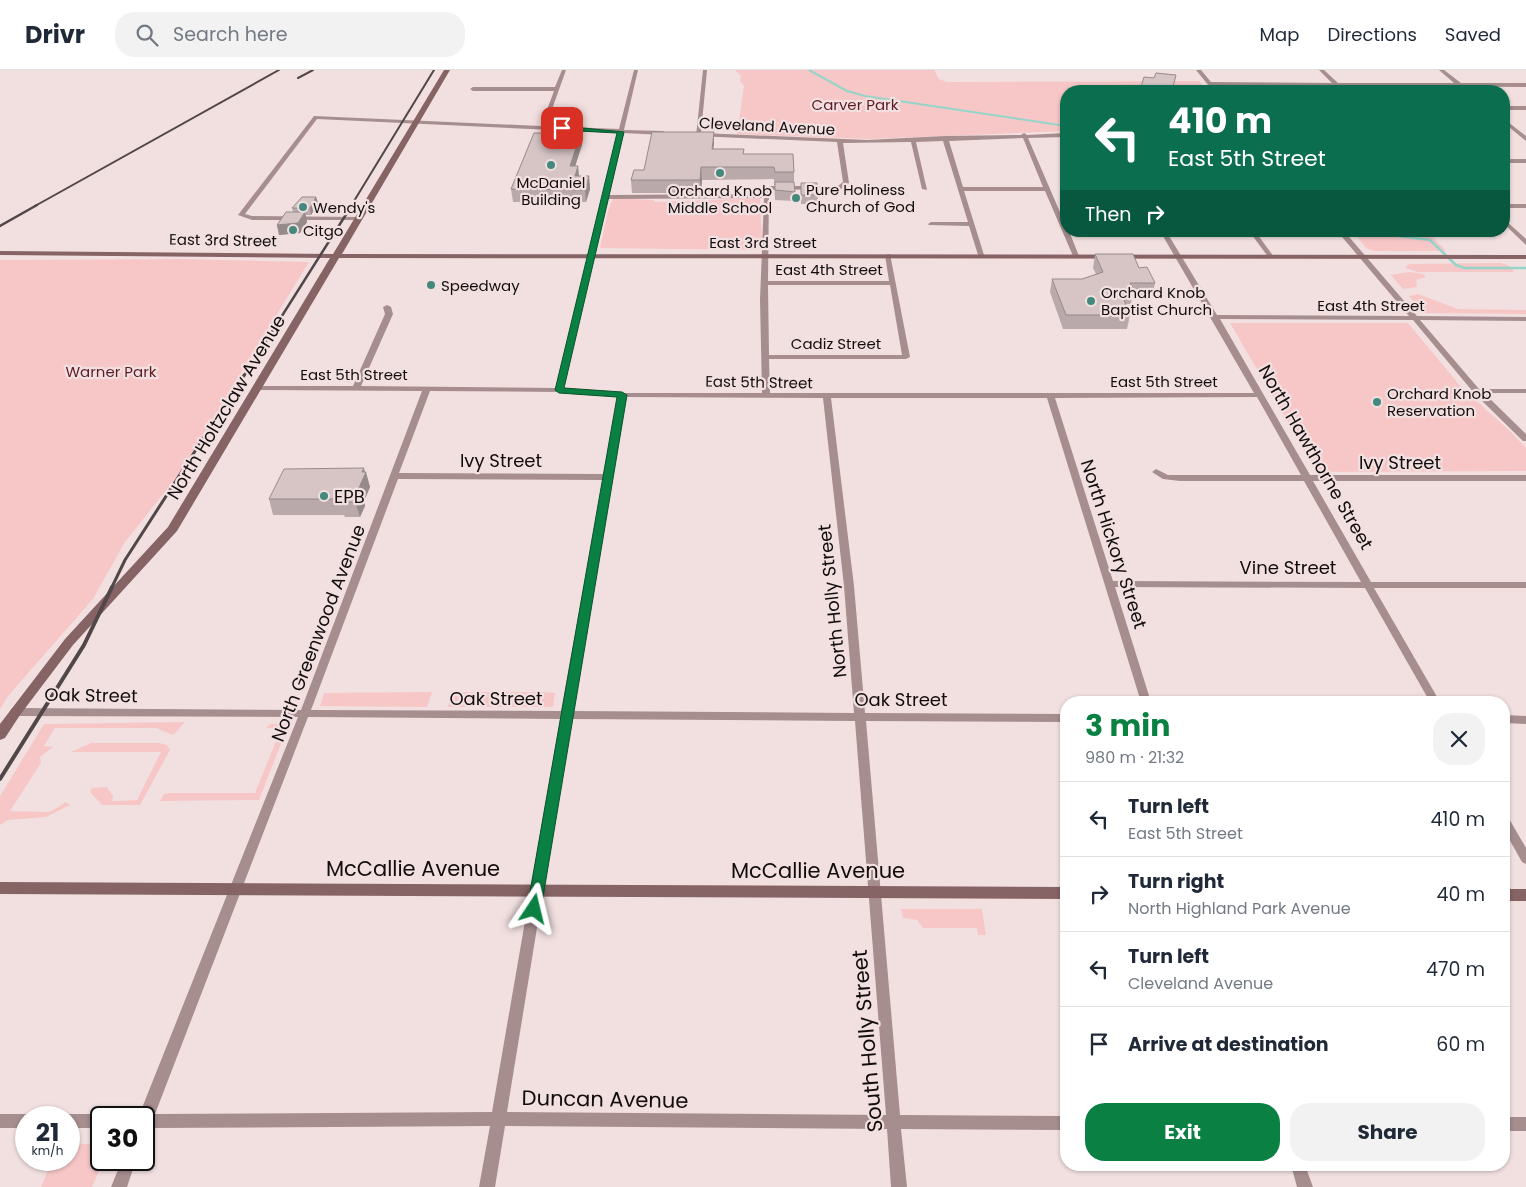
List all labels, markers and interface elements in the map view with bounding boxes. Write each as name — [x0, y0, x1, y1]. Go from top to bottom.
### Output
search box — [115, 12, 465, 57]
text: Drivr — [25, 18, 85, 51]
icon: search — [133, 21, 161, 49]
text: Search here — [173, 21, 288, 48]
text: Map — [1260, 22, 1299, 47]
text: Directions — [1327, 22, 1417, 47]
text: Saved — [1445, 22, 1501, 47]
park label: Carver Park — [812, 94, 899, 115]
text: 410 m — [1168, 96, 1272, 145]
icon: left — [1085, 105, 1150, 170]
pin — [541, 107, 583, 149]
street label: Cleveland Avenue — [698, 112, 836, 140]
icon: arrive — [548, 114, 576, 142]
text: East 5th Street — [1168, 143, 1326, 174]
marker: McDaniel Building — [545, 159, 557, 171]
marker: Orchard Knob Middle School — [714, 167, 726, 179]
place label: McDaniel Building — [516, 172, 586, 210]
place label: Pure Holiness Church of God — [806, 179, 915, 217]
place label: Orchard Knob Middle School — [668, 180, 772, 218]
marker: Pure Holiness Church of God — [790, 192, 802, 204]
place label: Wendy's — [313, 197, 376, 218]
icon: right — [1141, 200, 1169, 228]
marker: Wendy's — [297, 201, 309, 213]
text: Then — [1085, 201, 1131, 228]
place label: Citgo — [303, 220, 343, 241]
marker: Citgo — [287, 224, 299, 236]
street label: East 3rd Street — [169, 229, 277, 251]
street label: East 3rd Street — [709, 232, 817, 253]
street label: East 4th Street — [775, 259, 883, 280]
place label: Speedway — [441, 275, 520, 296]
marker: Speedway — [425, 279, 437, 291]
place label: Orchard Knob Baptist Church — [1101, 282, 1212, 320]
marker: Orchard Knob Baptist Church — [1085, 295, 1097, 307]
street label: East 4th Street — [1317, 295, 1425, 316]
street label: North Holtzclaw Avenue — [161, 310, 291, 504]
street label: Cadiz Street — [791, 333, 881, 354]
street label: North Hawthorne Street — [1253, 360, 1379, 554]
park label: Warner Park — [65, 361, 157, 382]
street label: East 5th Street — [300, 364, 408, 385]
street label: East 5th Street — [705, 371, 813, 393]
street label: East 5th Street — [1110, 371, 1218, 392]
place label: Orchard Knob Reservation — [1387, 383, 1491, 421]
marker: Orchard Knob Reservation — [1371, 396, 1383, 408]
street label: Ivy Street — [460, 448, 542, 473]
street label: Ivy Street — [1359, 450, 1441, 475]
street label: North Hickory Street — [1075, 456, 1153, 632]
place label: EPB — [334, 484, 365, 509]
marker: EPB — [318, 490, 330, 502]
street label: North Greenwood Avenue — [265, 521, 371, 745]
street label: North Holly Street — [812, 523, 852, 679]
street label: Vine Street — [1240, 555, 1336, 580]
street label: Oak Street — [44, 682, 138, 708]
street label: Oak Street — [449, 686, 543, 711]
street label: Oak Street — [854, 687, 948, 712]
text: 3 min — [1085, 704, 1170, 747]
button: close — [1433, 713, 1485, 765]
text: 980 m · 21:32 — [1085, 746, 1184, 769]
text: Turn left — [1128, 793, 1209, 820]
icon: left — [1085, 805, 1113, 833]
text: 410 m — [1430, 806, 1485, 833]
text: East 5th Street — [1128, 822, 1243, 845]
street label: McCallie Avenue — [326, 854, 500, 883]
street label: McCallie Avenue — [731, 856, 905, 885]
text: Turn right — [1128, 868, 1224, 895]
icon: right — [1085, 880, 1113, 908]
text: 40 m — [1436, 881, 1485, 908]
position arrow — [507, 882, 559, 934]
text: North Highland Park Avenue — [1128, 897, 1351, 920]
text: Turn left — [1128, 943, 1209, 970]
street label: South Holly Street — [845, 949, 889, 1133]
icon: left — [1085, 955, 1113, 983]
text: 470 m — [1426, 956, 1485, 983]
text: Cleveland Avenue — [1128, 972, 1273, 995]
icon: arrive — [1085, 1030, 1113, 1058]
text: Arrive at destination — [1128, 1031, 1329, 1058]
text: 60 m — [1436, 1031, 1485, 1058]
street label: Duncan Avenue — [521, 1083, 689, 1115]
button: Exit — [1085, 1103, 1280, 1161]
button: Share — [1290, 1103, 1485, 1161]
speed limit sign: 30 — [90, 1106, 155, 1171]
text: 21 — [36, 1115, 59, 1150]
text: km/h — [32, 1142, 63, 1159]

